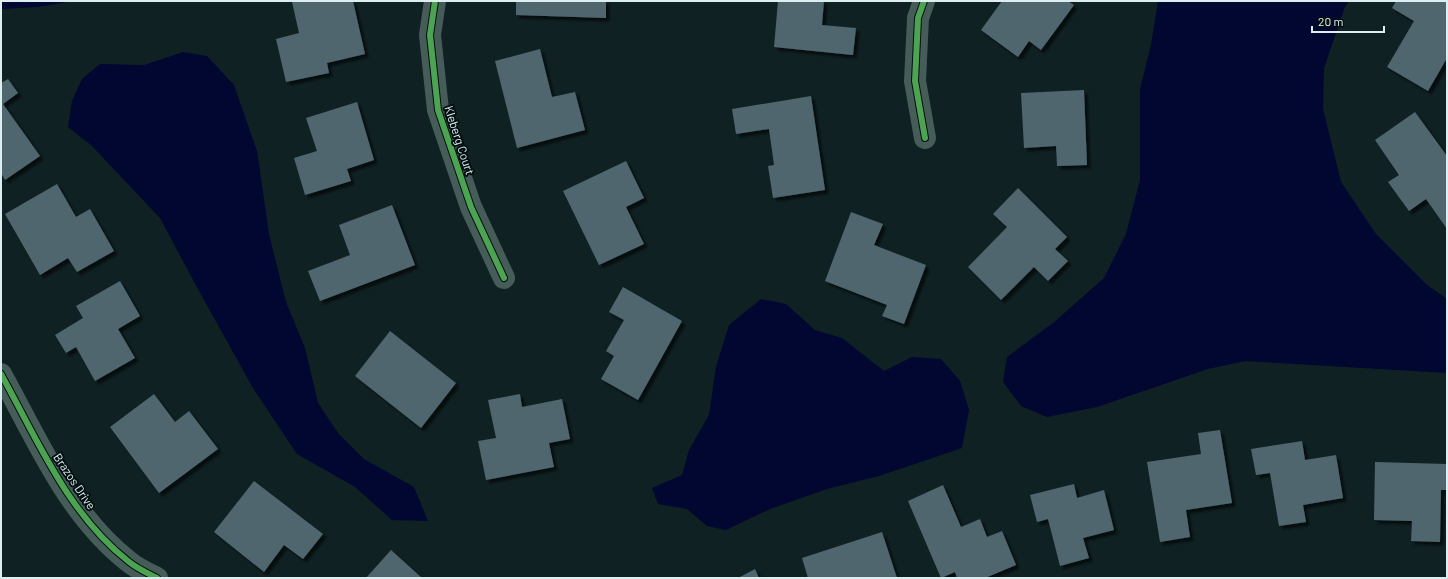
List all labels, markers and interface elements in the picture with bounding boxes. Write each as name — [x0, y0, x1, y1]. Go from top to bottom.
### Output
scale bar — [1312, 8, 1384, 34]
text: 20 m — [1318, 14, 1344, 28]
street label: Kleberg Court — [442, 104, 478, 176]
street label: Brazos Drive — [51, 450, 99, 512]

